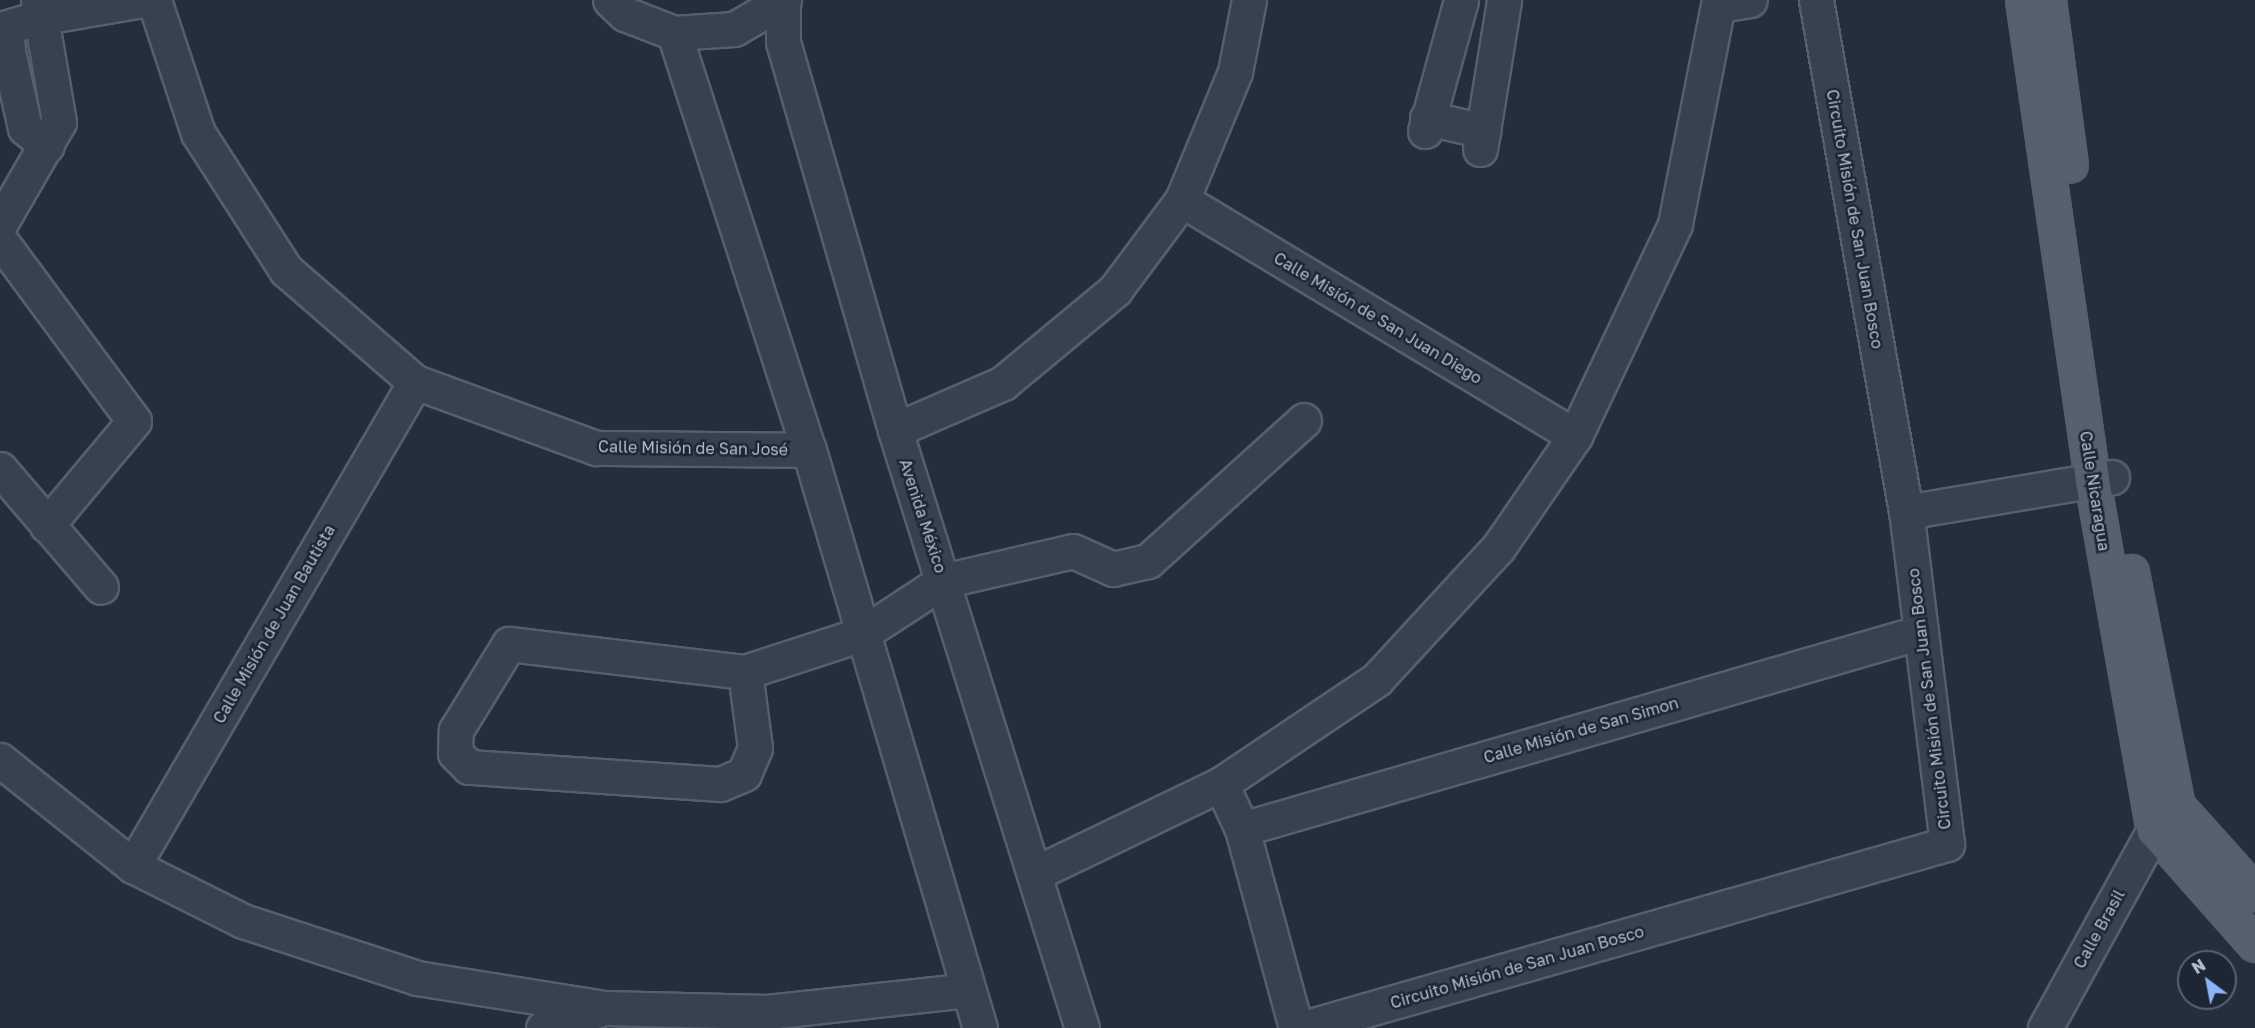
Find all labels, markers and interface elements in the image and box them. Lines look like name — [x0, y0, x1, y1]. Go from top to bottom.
street label: Circuito Misión de San Juan Bosco — [1823, 88, 1887, 350]
street label: Calle Misión de San Juan Diego — [1270, 248, 1486, 388]
street label: Calle Nicaragua — [2076, 430, 2114, 552]
street label: Calle Misión de San José — [598, 437, 788, 459]
street label: Avenida México — [896, 457, 950, 575]
street label: Calle Misión de Juan Bautista — [209, 521, 339, 727]
street label: Circuito Misión de San Juan Bosco — [1903, 567, 1955, 831]
street label: Calle Misión de San Simon — [1481, 693, 1681, 767]
street label: Calle Brasil — [2070, 886, 2128, 972]
street label: Circuito Misión de San Juan Bosco — [1388, 922, 1646, 1012]
north arrow — [2177, 950, 2237, 1010]
text: N — [2188, 955, 2209, 978]

